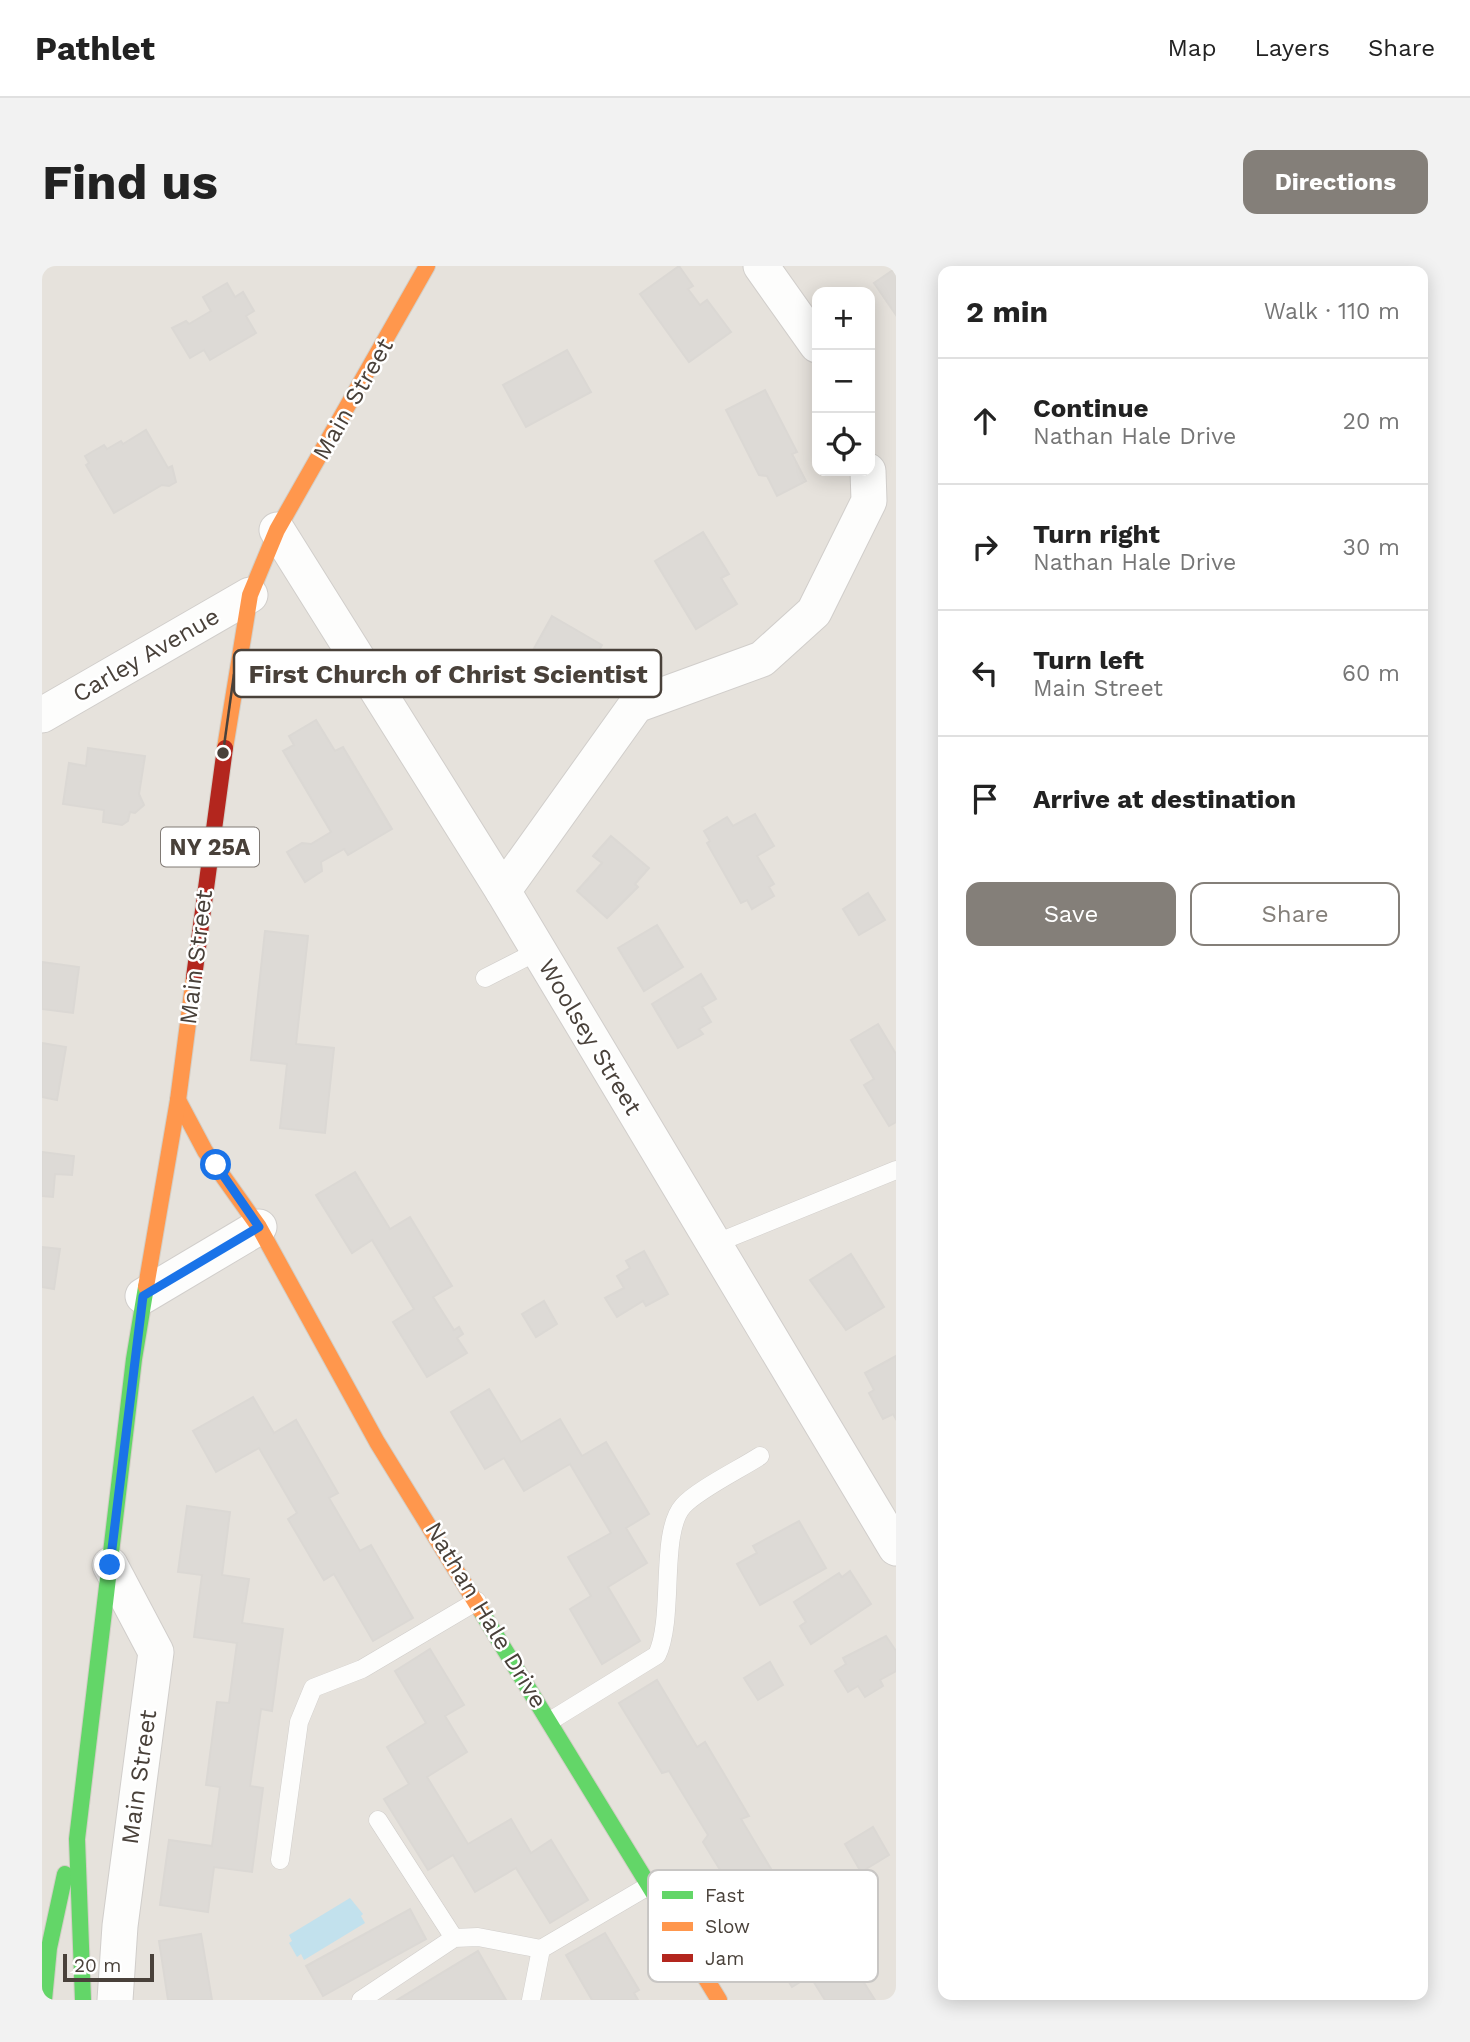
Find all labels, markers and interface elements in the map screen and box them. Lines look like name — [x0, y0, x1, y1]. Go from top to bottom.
text: Pathlet — [35, 29, 155, 68]
text: Map — [1168, 34, 1216, 62]
text: Layers — [1254, 34, 1330, 62]
text: Share — [1368, 34, 1435, 62]
button: Directions — [1243, 150, 1428, 214]
text: Find us — [42, 153, 218, 211]
map controls — [812, 287, 875, 476]
button: + — [812, 287, 875, 350]
text: 2 min — [966, 294, 1048, 329]
text: Walk · 110 m — [1264, 298, 1400, 325]
street label: Main Street — [307, 333, 399, 465]
button: − — [812, 350, 875, 413]
text: Continue — [1033, 393, 1149, 423]
icon: ahead — [966, 402, 1004, 440]
text: 20 m — [1343, 408, 1400, 435]
button: locate — [812, 413, 875, 476]
text: Nathan Hale Drive — [1033, 423, 1236, 450]
text: Turn right — [1033, 519, 1160, 549]
icon: right — [966, 528, 1004, 566]
text: 30 m — [1343, 534, 1400, 561]
text: Nathan Hale Drive — [1033, 549, 1236, 576]
street label: Carley Avenue — [68, 602, 224, 708]
text: Turn left — [1033, 645, 1144, 675]
callout: First Church of Christ Scientist — [234, 650, 661, 697]
icon: left — [966, 654, 1004, 692]
text: First Church of Christ Scientist — [248, 659, 648, 689]
text: 60 m — [1342, 660, 1400, 687]
text: Main Street — [1033, 675, 1163, 702]
icon: arrive — [966, 780, 1004, 818]
text: Arrive at destination — [1033, 784, 1296, 814]
road number: NY 25A — [161, 828, 259, 866]
button: Save — [966, 882, 1176, 946]
button: Share — [1190, 882, 1400, 946]
street label: Main Street — [174, 888, 218, 1026]
street label: Woolsey Street — [533, 954, 647, 1120]
route start — [200, 1149, 231, 1180]
street label: Nathan Hale Drive — [419, 1517, 553, 1713]
route end — [94, 1549, 125, 1580]
street label: Main Street — [116, 1708, 162, 1846]
legend — [648, 1870, 878, 1982]
text: Fast — [705, 1884, 744, 1907]
text: Slow — [705, 1915, 750, 1938]
text: Jam — [705, 1947, 744, 1970]
scale bar — [63, 1951, 154, 1983]
text: 20 m — [74, 1954, 121, 1977]

